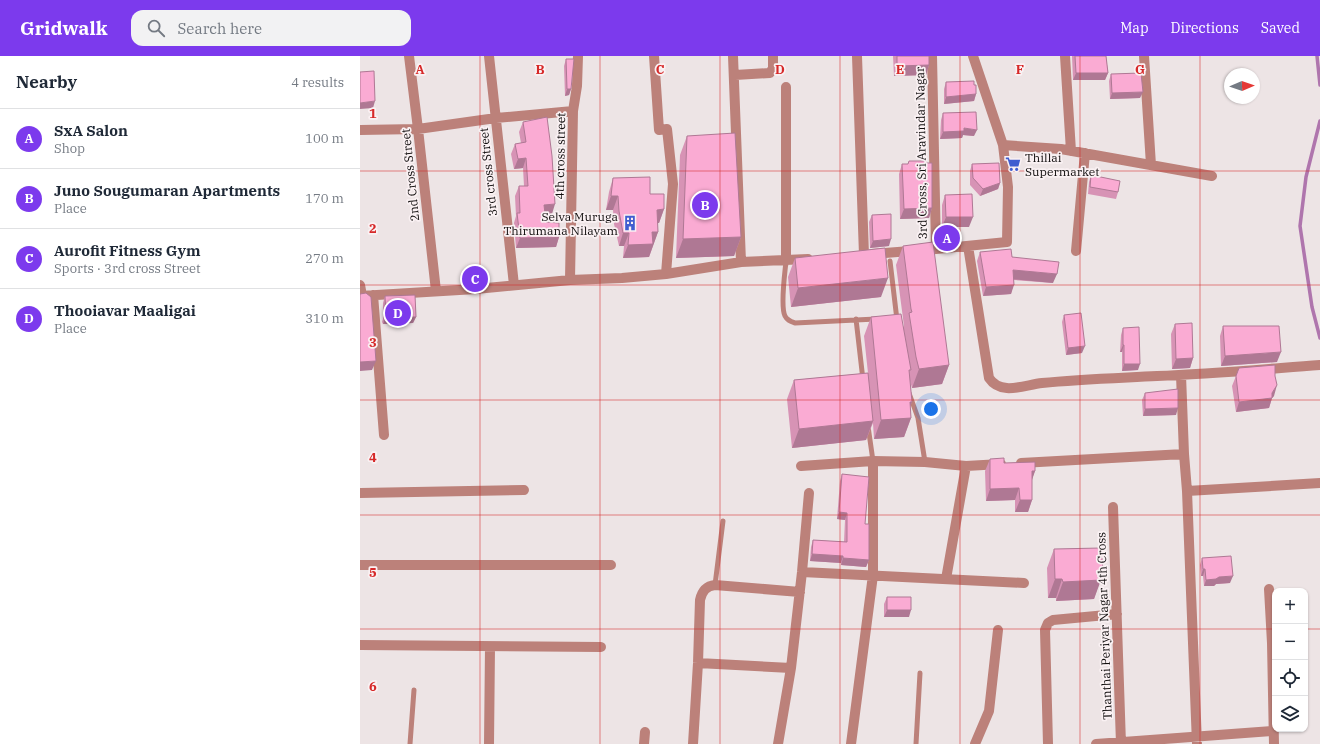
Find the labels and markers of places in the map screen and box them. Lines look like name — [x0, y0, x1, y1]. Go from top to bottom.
place label: Thillai Supermarket — [1025, 150, 1100, 179]
supermarket icon: Thillai Supermarket — [1004, 155, 1022, 173]
pin: B — [692, 190, 718, 220]
place label: Selva Muruga Thirumana Nilayam — [504, 209, 619, 238]
building icon: Selva Muruga Thirumana Nilayam — [621, 214, 639, 232]
pin: A — [934, 223, 960, 253]
pin: C — [462, 264, 488, 294]
pin: D — [385, 298, 411, 328]

